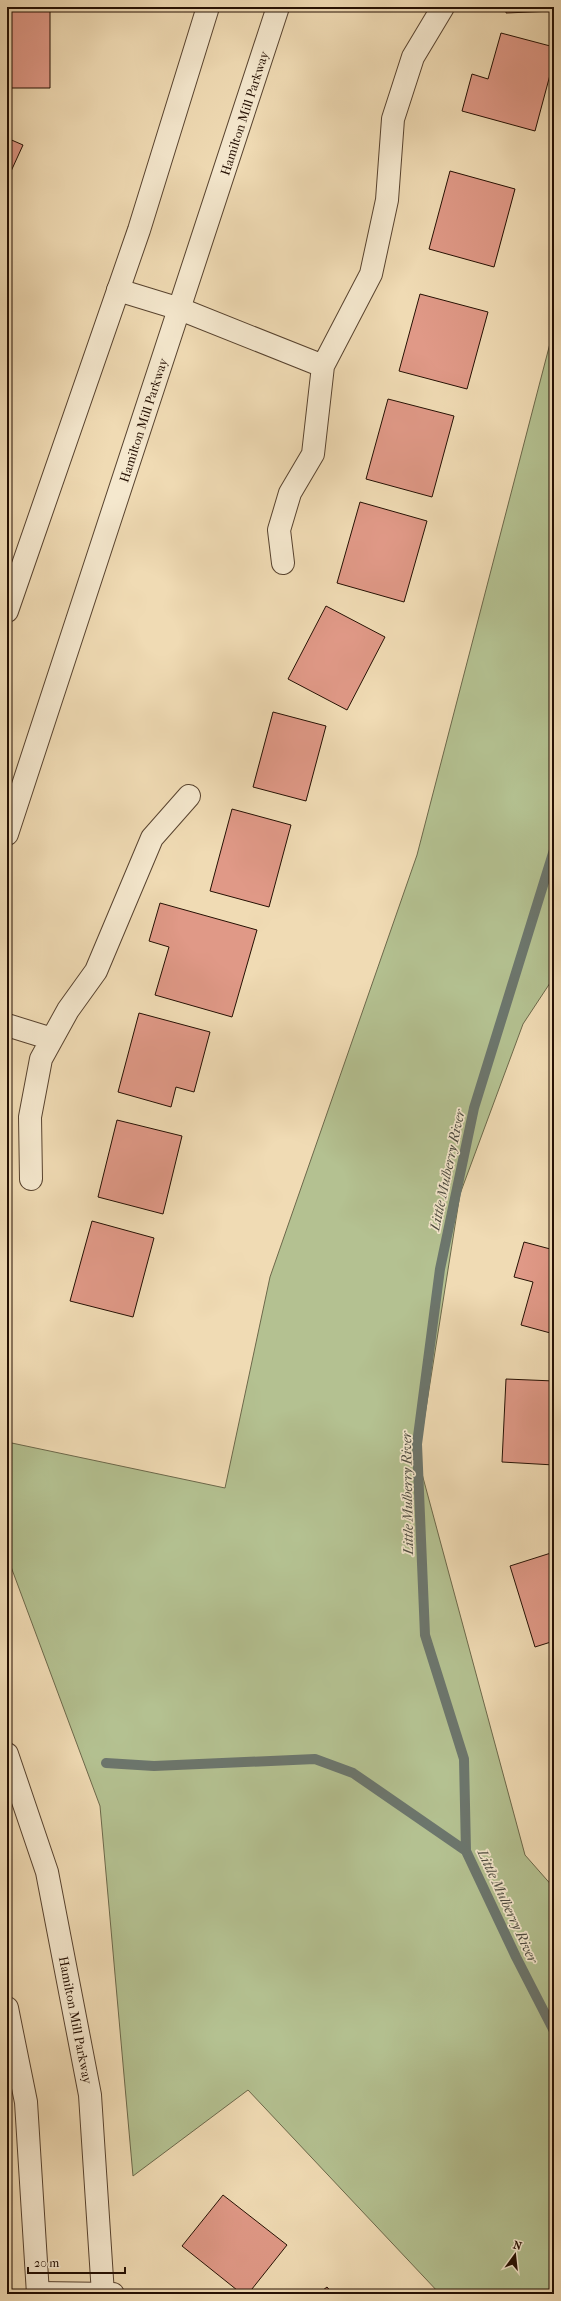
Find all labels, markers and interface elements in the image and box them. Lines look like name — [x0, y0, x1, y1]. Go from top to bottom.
street label: Hamilton Mill Parkway — [217, 48, 272, 177]
street label: Hamilton Mill Parkway — [116, 355, 171, 484]
water label: Little Mulberry River — [426, 1106, 469, 1233]
water label: Little Mulberry River — [398, 1429, 417, 1556]
water label: Little Mulberry River — [473, 1846, 542, 1967]
street label: Hamilton Mill Parkway — [56, 1955, 95, 2086]
north arrow — [495, 2235, 535, 2275]
text: N — [512, 2238, 524, 2253]
scale bar — [28, 2249, 125, 2275]
text: 20 m — [34, 2256, 59, 2270]

